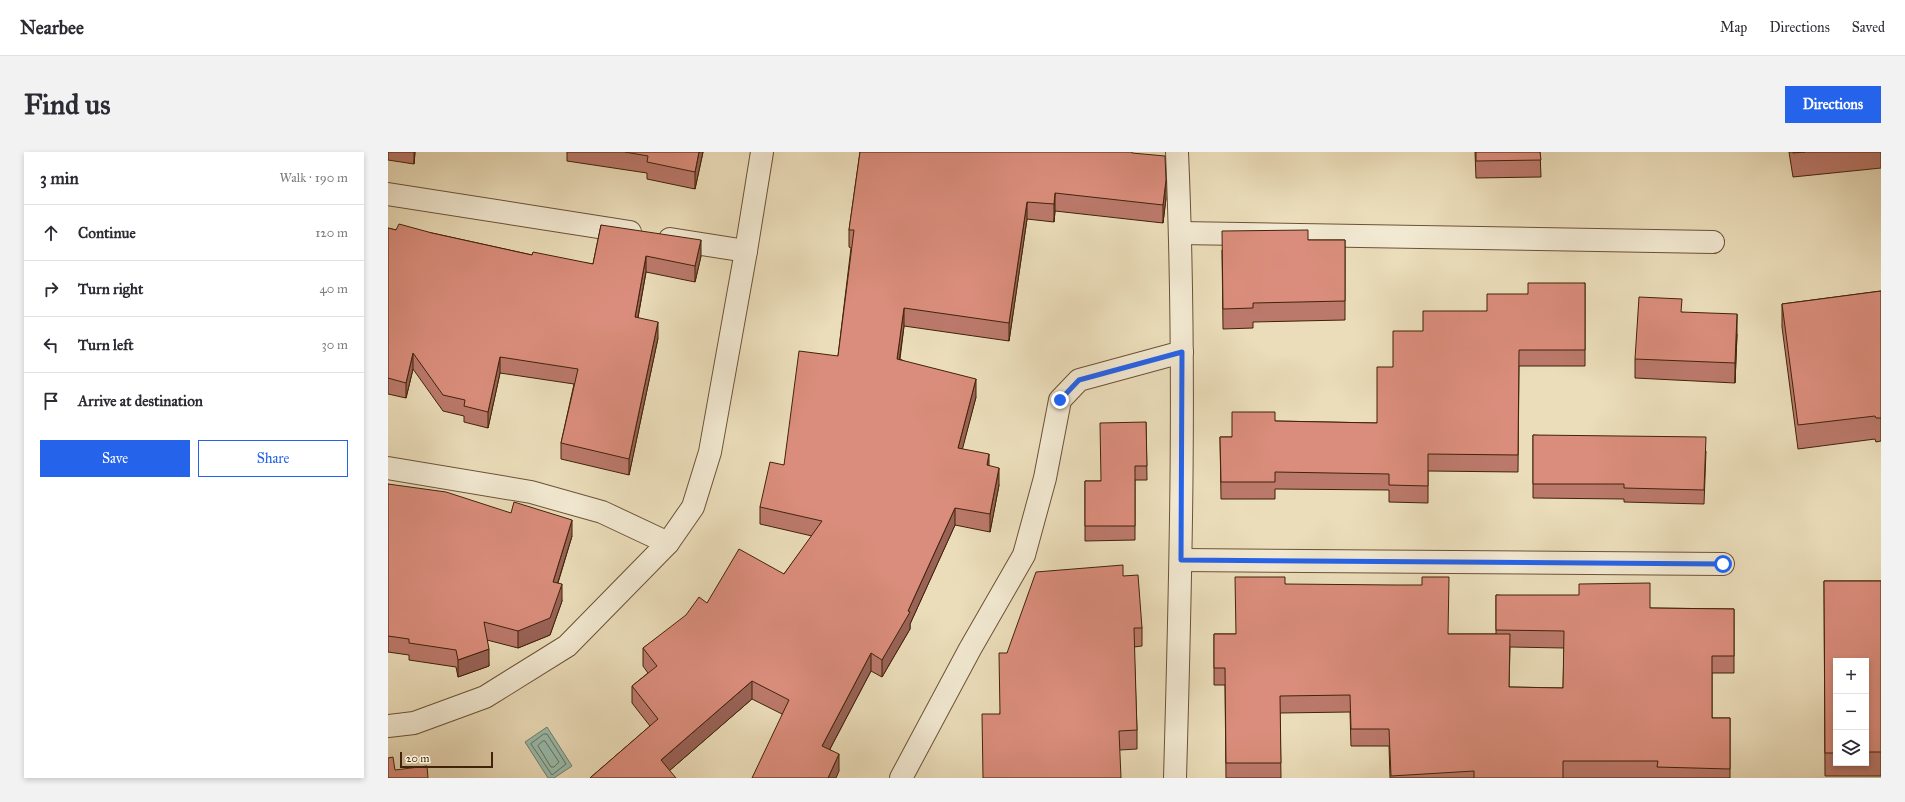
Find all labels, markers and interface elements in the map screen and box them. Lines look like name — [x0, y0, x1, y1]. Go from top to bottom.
text: Nearbee — [20, 16, 84, 39]
text: Map — [1720, 19, 1747, 36]
text: Directions — [1769, 19, 1830, 36]
text: Saved — [1852, 19, 1885, 36]
button: Directions — [1785, 86, 1881, 123]
text: Find us — [24, 87, 110, 122]
text: 3 min — [40, 168, 79, 189]
text: Walk · 190 m — [279, 170, 348, 186]
icon: ahead — [40, 222, 62, 244]
text: Continue — [78, 224, 136, 242]
text: 120 m — [315, 225, 348, 241]
icon: right — [40, 278, 62, 300]
text: Turn right — [78, 280, 143, 298]
text: 40 m — [319, 281, 348, 297]
icon: left — [40, 334, 62, 356]
text: Turn left — [78, 336, 134, 354]
text: 30 m — [322, 337, 348, 353]
icon: arrive — [40, 390, 62, 412]
route end — [1051, 391, 1069, 409]
text: Arrive at destination — [78, 392, 203, 410]
button: Save — [40, 440, 190, 477]
button: Share — [198, 440, 348, 477]
route start — [1714, 555, 1732, 573]
map controls — [1833, 658, 1869, 766]
button: + — [1833, 658, 1869, 694]
button: − — [1833, 694, 1869, 730]
button: layers — [1833, 730, 1869, 766]
scale bar — [400, 750, 493, 769]
text: 20 m — [406, 752, 429, 765]

